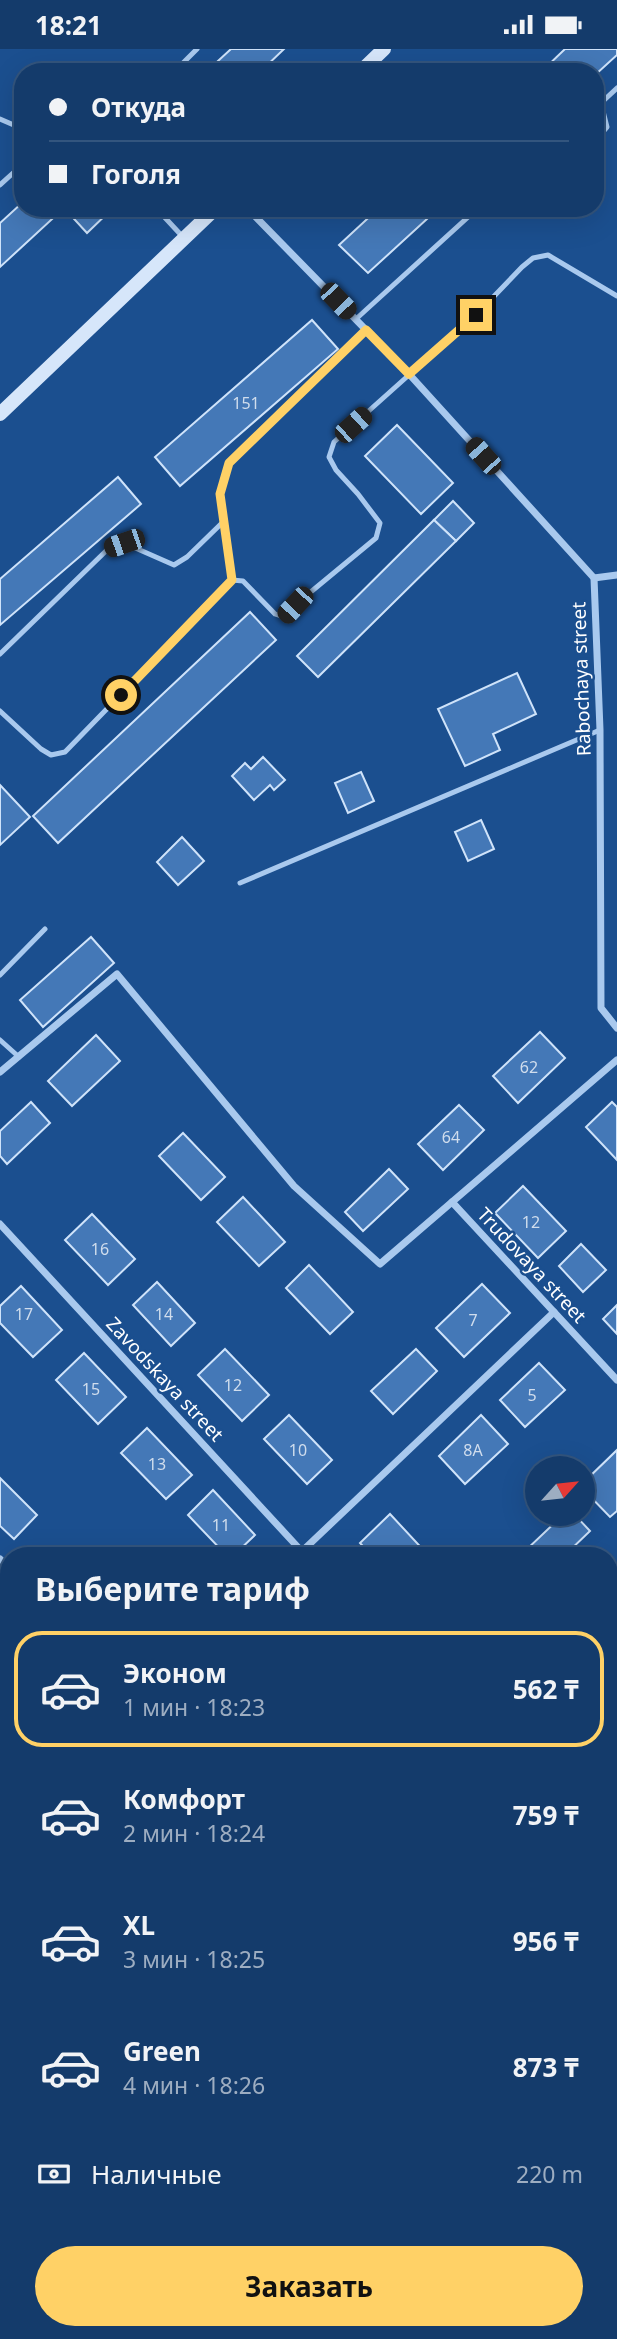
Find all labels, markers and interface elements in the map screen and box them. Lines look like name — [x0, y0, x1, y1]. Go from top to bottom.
text: 18:21 — [35, 7, 102, 43]
text: Откуда — [91, 89, 186, 125]
text: Гоголя — [91, 156, 181, 192]
car — [316, 279, 361, 323]
route end — [460, 299, 492, 331]
house number: 151 — [232, 392, 260, 414]
car — [331, 403, 376, 447]
car — [462, 433, 505, 479]
car — [101, 526, 148, 560]
car — [273, 582, 318, 628]
street label: Rabochaya street — [565, 601, 597, 757]
route start — [105, 679, 137, 711]
house number: 62 — [520, 1056, 538, 1078]
house number: 64 — [442, 1126, 460, 1148]
street label: Trudovaya street — [472, 1202, 593, 1329]
house number: 12 — [522, 1211, 540, 1233]
house number: 16 — [91, 1238, 109, 1260]
house number: 17 — [15, 1303, 33, 1325]
house number: 14 — [155, 1303, 173, 1325]
house number: 7 — [468, 1309, 478, 1331]
street label: Zavodskaya street — [100, 1311, 230, 1447]
house number: 12 — [224, 1374, 242, 1396]
house number: 15 — [82, 1378, 100, 1400]
house number: 5 — [527, 1384, 537, 1406]
house number: 10 — [289, 1439, 307, 1461]
house number: 8А — [463, 1439, 483, 1461]
house number: 13 — [148, 1453, 166, 1475]
north arrow — [525, 1456, 595, 1526]
map controls — [525, 1456, 595, 1526]
house number: 11 — [212, 1514, 230, 1536]
text: Выберите тариф — [35, 1567, 310, 1610]
text: Эконом — [123, 1655, 227, 1691]
icon: car — [39, 1658, 102, 1721]
text: 562 ₸ — [513, 1671, 579, 1707]
text: 1 мин · 18:23 — [123, 1691, 265, 1723]
text: Комфорт — [123, 1781, 245, 1817]
icon: car — [39, 1784, 102, 1847]
text: 759 ₸ — [513, 1797, 579, 1833]
text: 2 мин · 18:24 — [123, 1817, 265, 1849]
text: XL — [123, 1907, 155, 1943]
icon: car — [39, 1910, 102, 1973]
text: 956 ₸ — [513, 1923, 579, 1959]
text: 3 мин · 18:25 — [123, 1943, 265, 1975]
text: Green — [123, 2033, 201, 2069]
icon: car — [39, 2036, 102, 2099]
text: 873 ₸ — [513, 2049, 579, 2085]
text: 4 мин · 18:26 — [123, 2069, 265, 2101]
icon: cash — [35, 2155, 73, 2193]
text: Наличные — [91, 2156, 222, 2192]
text: 220 m — [516, 2158, 583, 2190]
button: Заказать — [35, 2246, 583, 2326]

